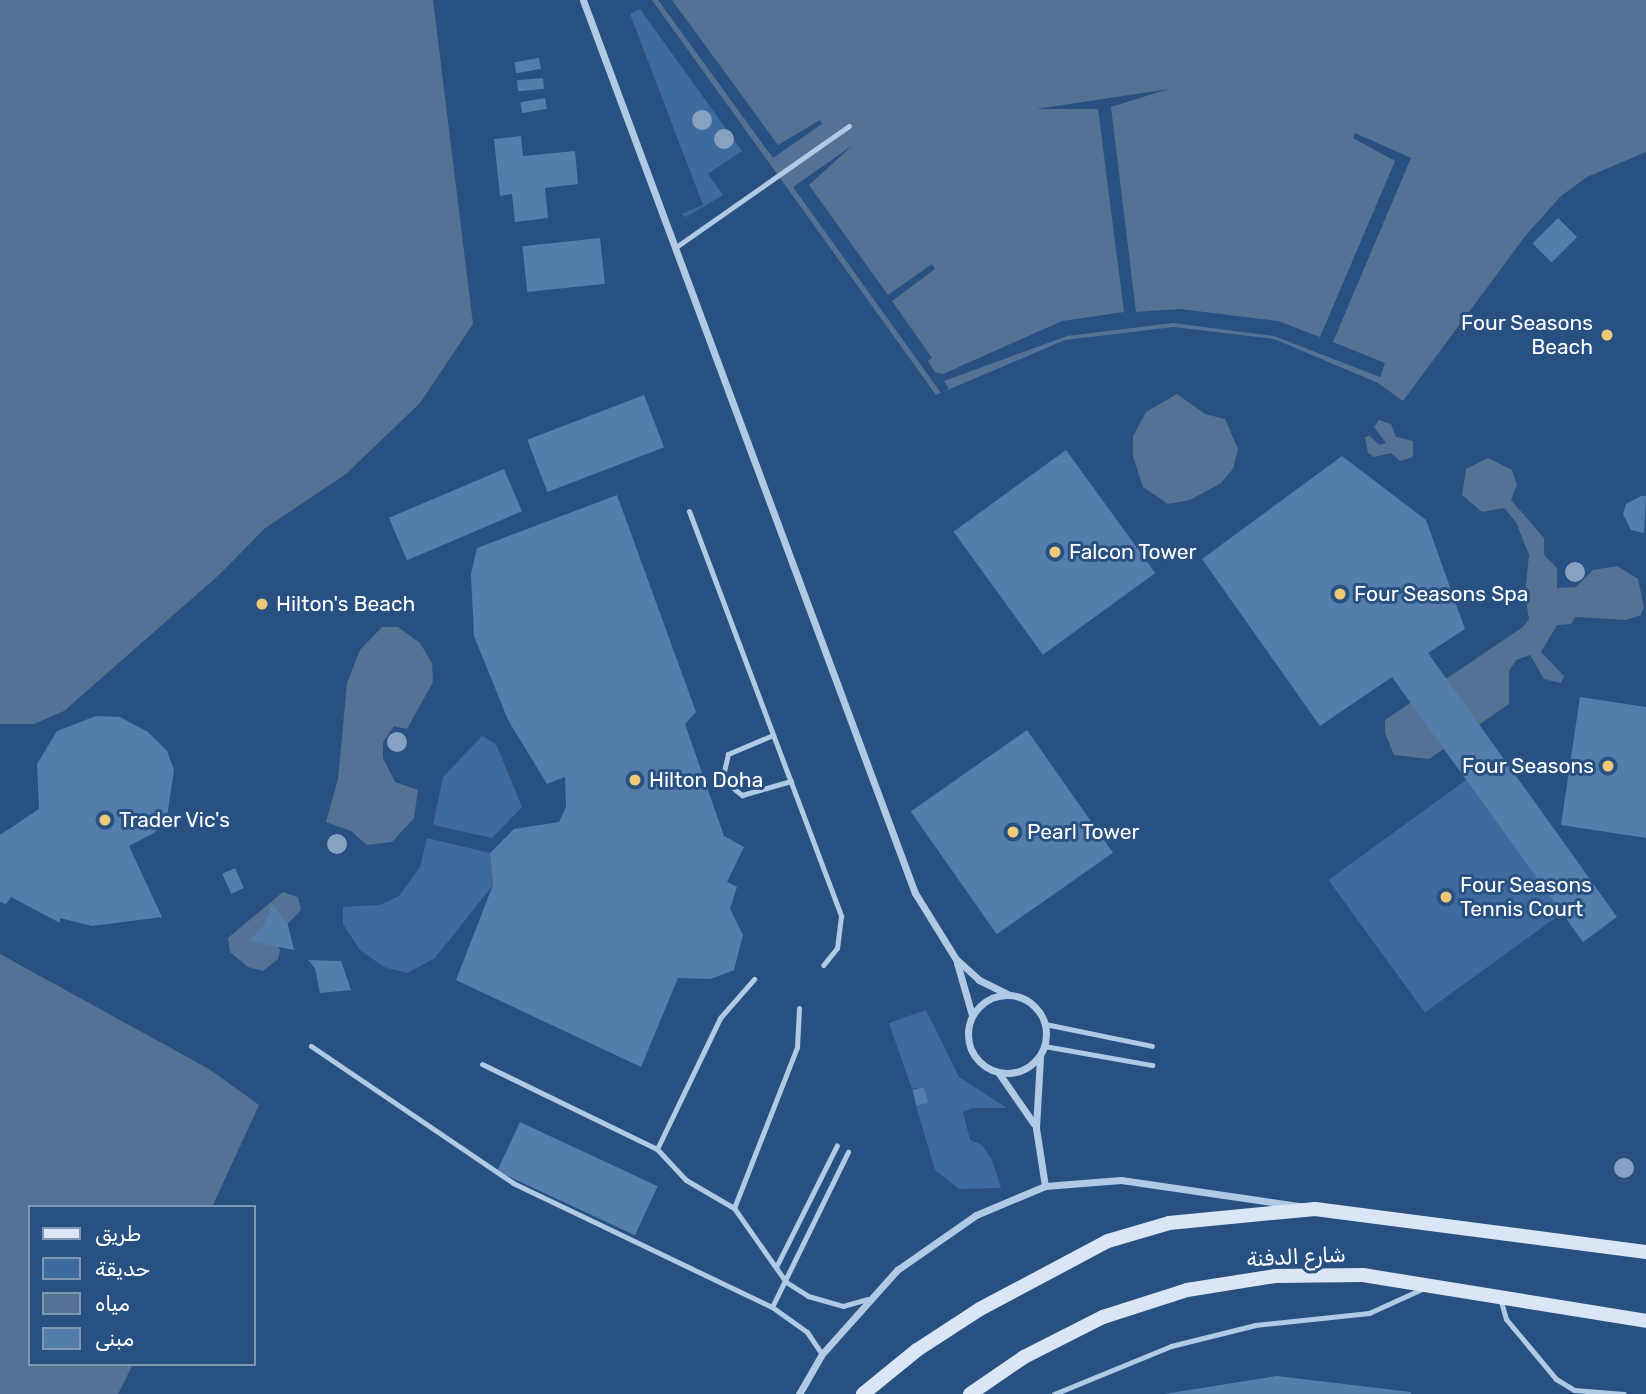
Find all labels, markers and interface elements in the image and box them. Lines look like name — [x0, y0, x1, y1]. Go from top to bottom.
place label: Four Seasons Beach — [1461, 310, 1593, 360]
marker: Four Seasons Beach — [1599, 327, 1615, 343]
place label: Falcon Tower — [1069, 539, 1197, 565]
marker: Falcon Tower — [1047, 544, 1063, 560]
place label: Four Seasons Spa — [1354, 581, 1529, 607]
marker: Four Seasons Spa — [1332, 586, 1348, 602]
place label: Hilton's Beach — [276, 591, 415, 617]
marker: Hilton's Beach — [254, 596, 270, 612]
place label: Four Seasons — [1462, 753, 1594, 779]
marker: Four Seasons — [1600, 758, 1616, 774]
place label: Hilton Doha — [649, 767, 763, 793]
marker: Hilton Doha — [627, 772, 643, 788]
place label: Trader Vic's — [119, 807, 231, 833]
marker: Trader Vic's — [97, 812, 113, 828]
place label: Pearl Tower — [1027, 819, 1140, 845]
marker: Pearl Tower — [1005, 824, 1021, 840]
place label: Four Seasons Tennis Court — [1460, 872, 1592, 922]
marker: Four Seasons Tennis Court — [1438, 889, 1454, 905]
legend — [28, 1205, 256, 1366]
text: طريق — [95, 1221, 141, 1246]
street label: شارع الدفنة — [1246, 1242, 1346, 1272]
text: حديقة — [95, 1256, 150, 1281]
text: مياه — [95, 1291, 130, 1316]
text: مبنى — [95, 1326, 134, 1351]

